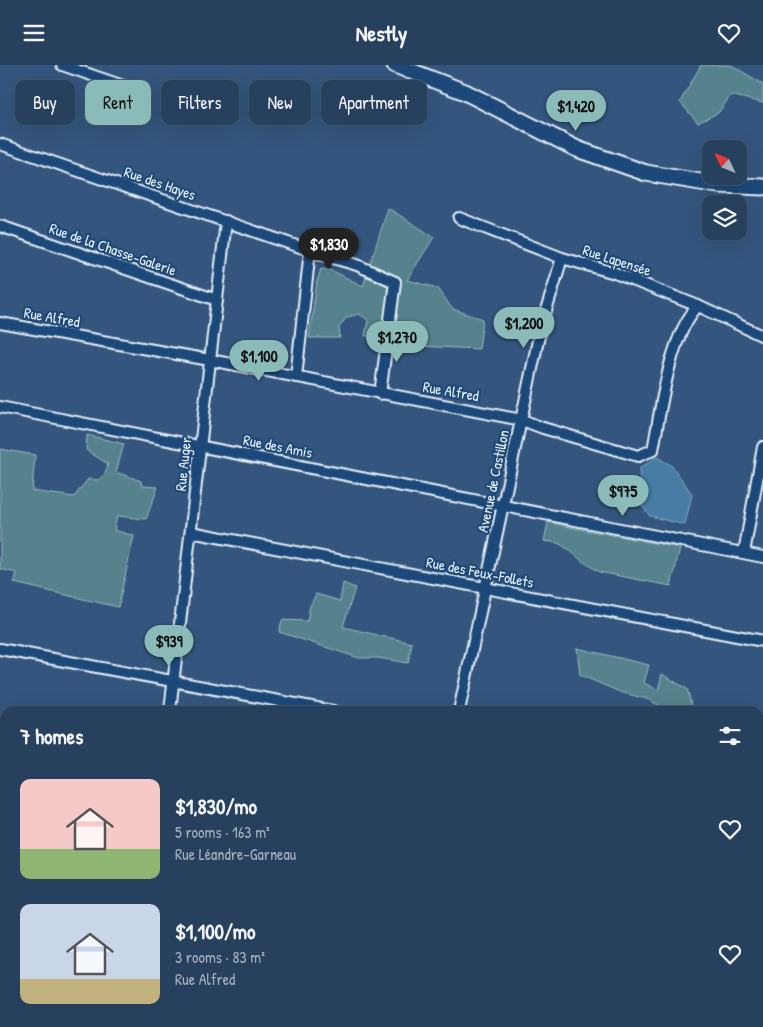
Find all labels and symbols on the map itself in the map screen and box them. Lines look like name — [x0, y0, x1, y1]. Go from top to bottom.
pin: $1,420 — [535, 89, 617, 132]
north arrow — [702, 140, 748, 185]
street label: Rue des Hayes — [121, 161, 199, 205]
street label: Rue de la Chasse-Galerie — [47, 217, 179, 281]
pin: $1,830 — [288, 227, 370, 270]
street label: Rue Lapensée — [580, 239, 654, 281]
street label: Rue Alfred — [22, 302, 82, 332]
pin: $1,200 — [483, 307, 565, 349]
pin: $1,270 — [356, 321, 438, 363]
pin: $1,100 — [218, 339, 300, 382]
street label: Rue Alfred — [421, 376, 481, 406]
street label: Avenue de Castillon — [472, 428, 514, 534]
street label: Rue des Amis — [242, 429, 315, 463]
street label: Rue Auger — [170, 436, 196, 492]
pin: $975 — [593, 475, 653, 517]
street label: Rue des Feux-Follets — [425, 551, 536, 593]
pin: $939 — [139, 625, 199, 667]

